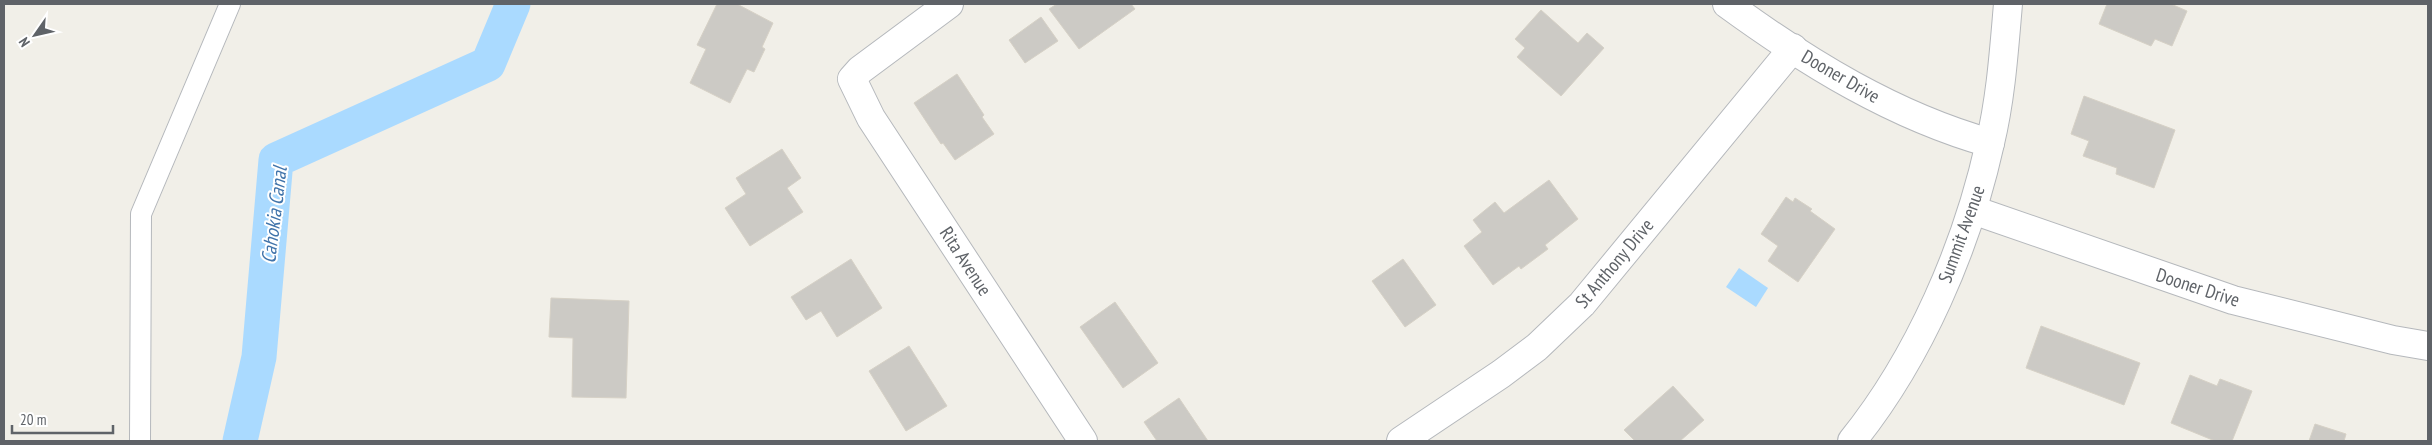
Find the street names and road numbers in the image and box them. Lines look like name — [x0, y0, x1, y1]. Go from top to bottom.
street label: Dooner Drive — [1798, 44, 1885, 108]
street label: Summit Avenue — [1932, 182, 1990, 286]
street label: St Anthony Drive — [1570, 213, 1658, 313]
street label: Rita Avenue — [935, 222, 997, 300]
street label: Dooner Drive — [2153, 262, 2243, 312]

